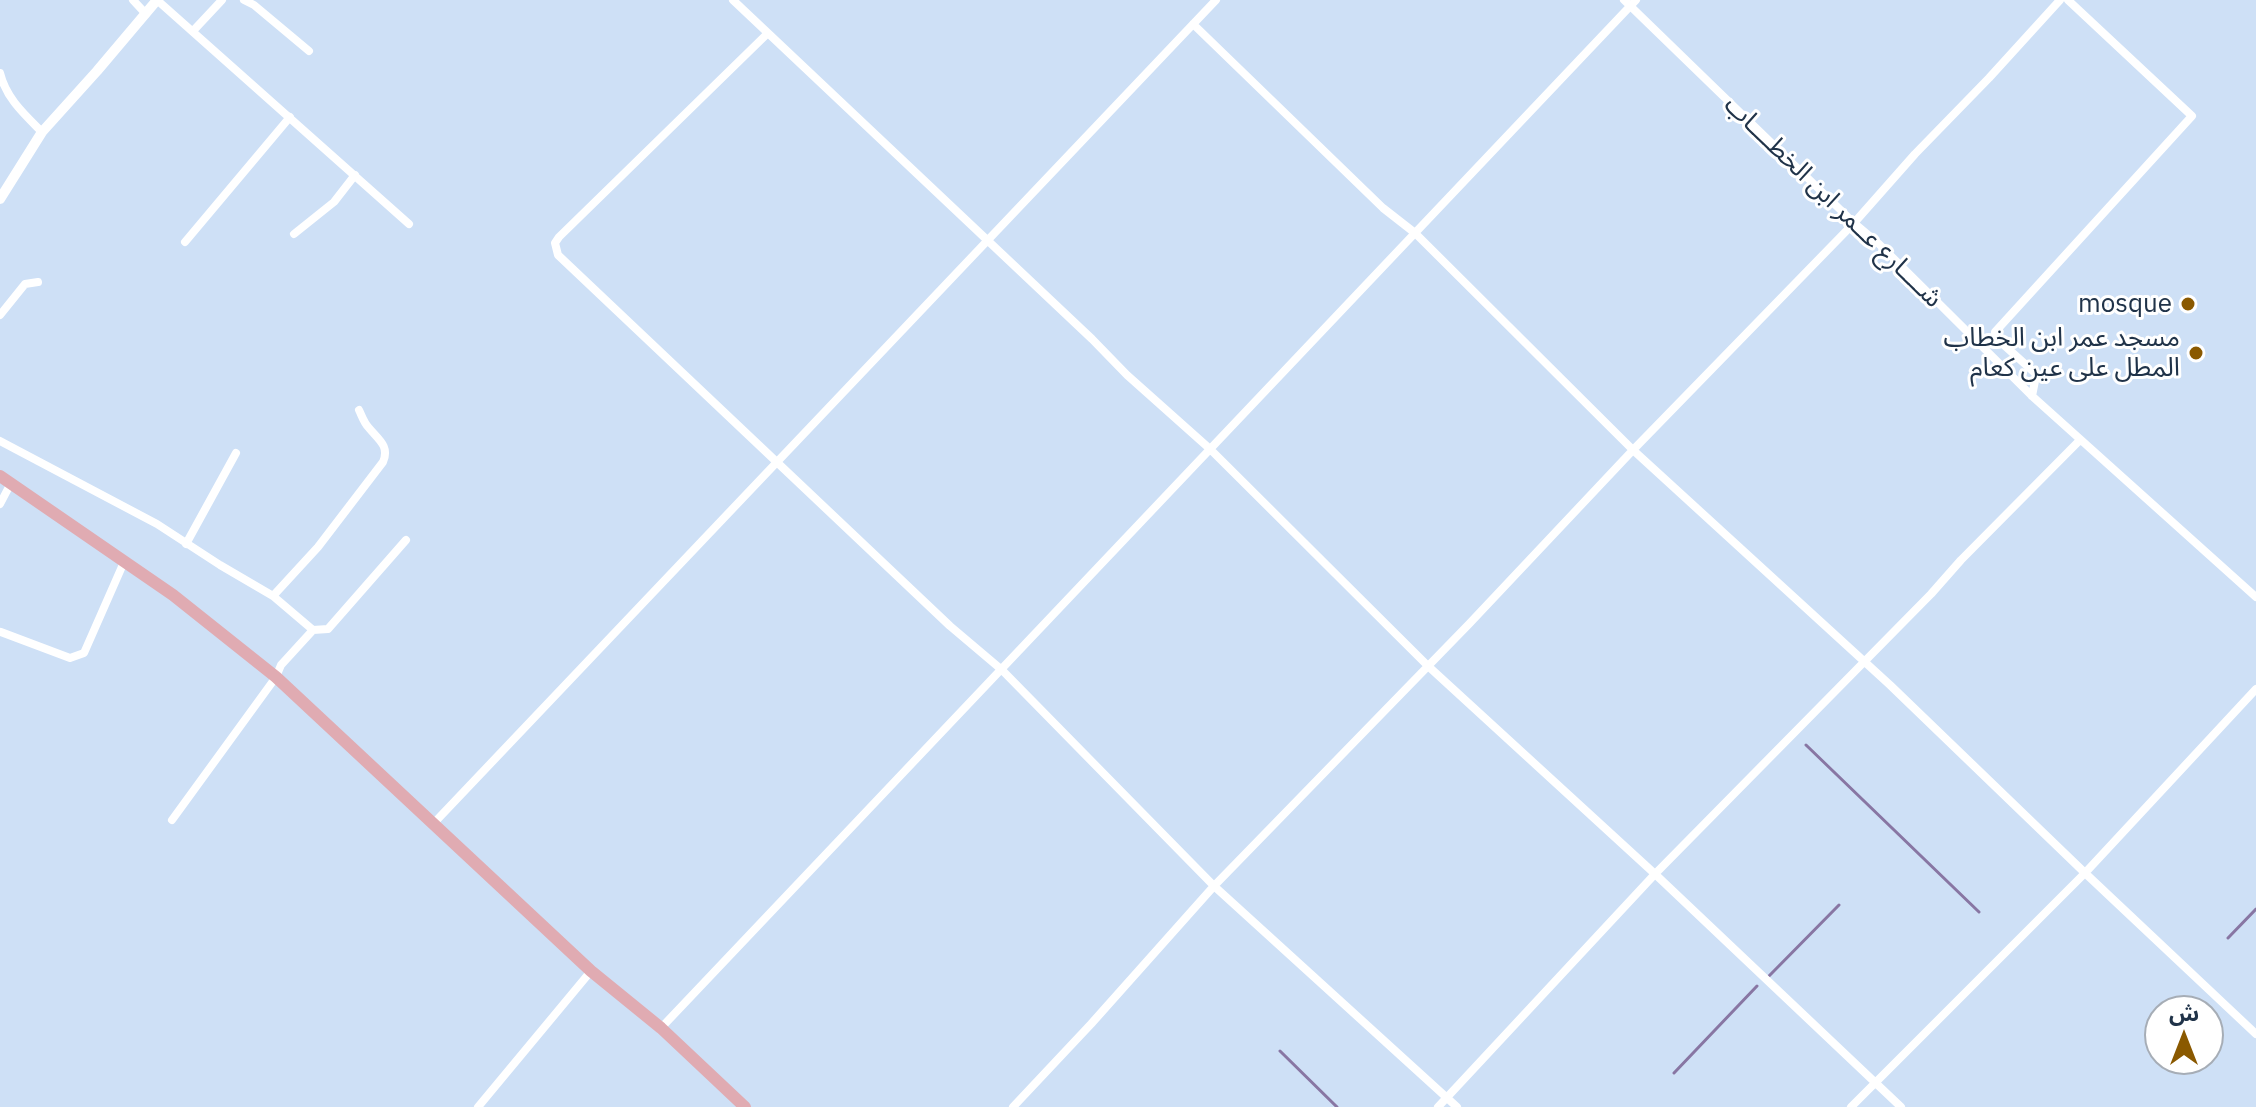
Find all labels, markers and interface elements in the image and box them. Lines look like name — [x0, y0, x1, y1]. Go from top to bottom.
street label: شــــارع عــمر ابن الخطــــاب — [1717, 90, 1949, 314]
place label: mosque — [2078, 288, 2172, 320]
marker: mosque — [2179, 295, 2197, 313]
place label: مسجد عمر ابن الخطاب المطل على عين كعام — [1944, 322, 2180, 384]
marker: مسجد عمر ابن الخطاب المطل على عين كعام — [2187, 344, 2205, 362]
north arrow — [2144, 995, 2224, 1075]
text: ش — [2169, 998, 2199, 1027]

